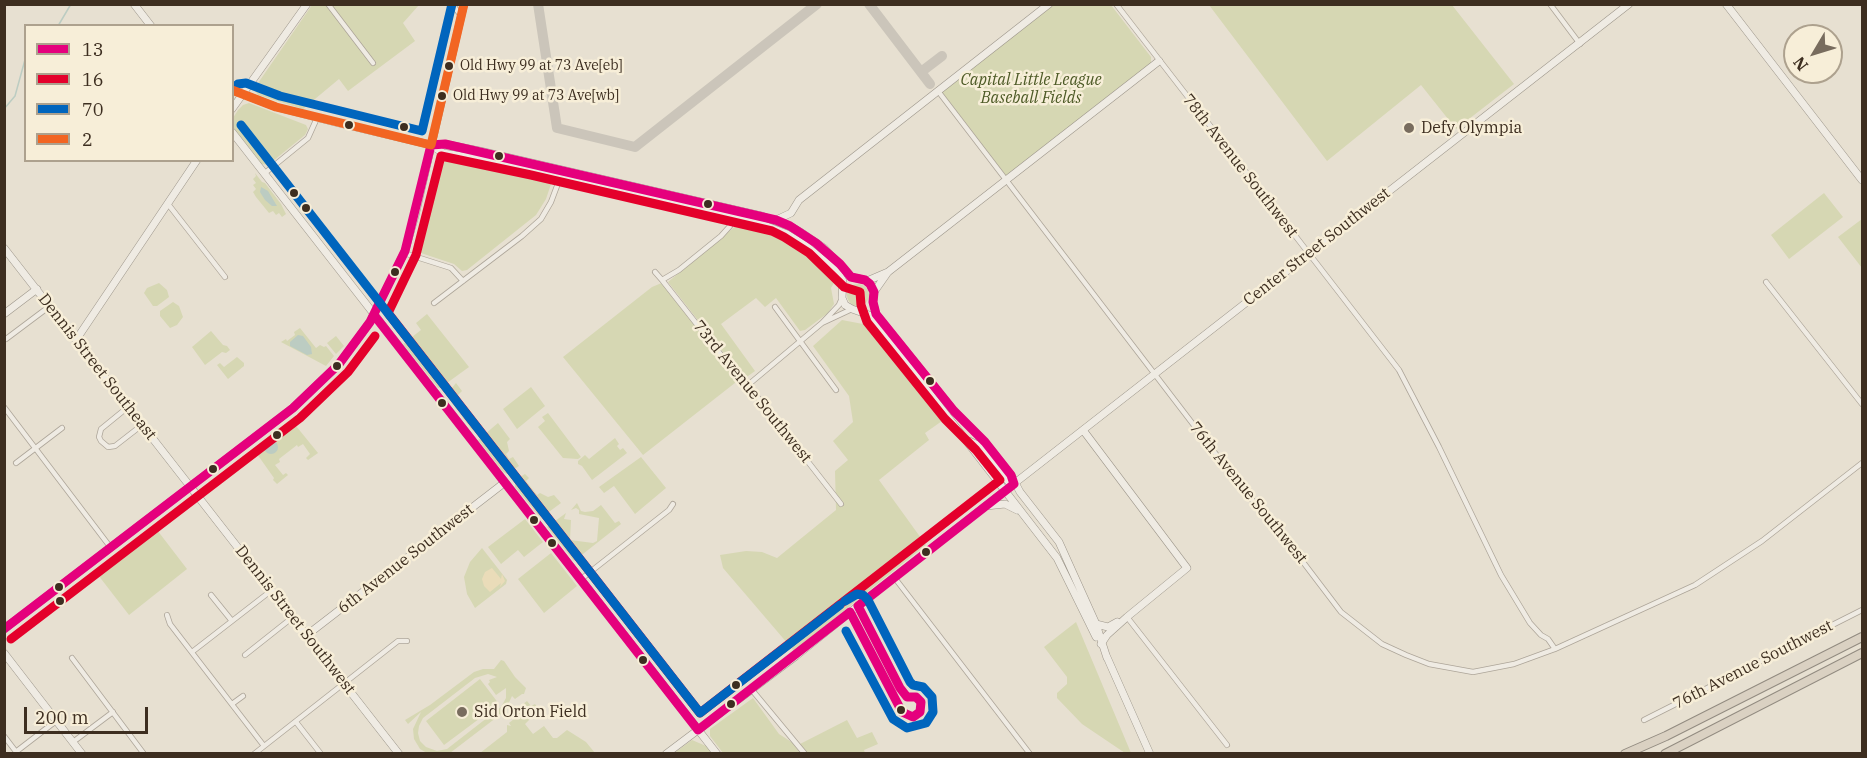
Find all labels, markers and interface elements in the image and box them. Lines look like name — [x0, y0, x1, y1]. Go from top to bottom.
legend — [24, 24, 234, 162]
north arrow — [1783, 24, 1843, 84]
text: 13 — [82, 38, 104, 61]
text: N — [1789, 53, 1812, 75]
place label: Old Hwy 99 at 73 Ave[eb] — [460, 58, 623, 74]
marker: Old Hwy 99 at 73 Ave[eb] — [443, 60, 455, 72]
text: 16 — [82, 68, 104, 91]
park label: Capital Little League Baseball Fields — [960, 70, 1102, 108]
place label: Old Hwy 99 at 73 Ave[wb] — [453, 88, 619, 104]
marker: Old Hwy 99 at 73 Ave[wb] — [436, 90, 448, 102]
street label: 78th Avenue Southwest — [1178, 91, 1302, 241]
text: 70 — [82, 98, 104, 121]
place label: Defy Olympia — [1421, 118, 1522, 138]
unlabelled marker — [343, 119, 355, 131]
unlabelled marker — [398, 121, 410, 133]
marker: Defy Olympia — [1402, 121, 1416, 135]
text: 2 — [82, 128, 93, 151]
unlabelled marker — [493, 150, 505, 162]
street label: Center Street Southwest — [1240, 184, 1394, 310]
unlabelled marker — [288, 187, 300, 199]
unlabelled marker — [702, 198, 714, 210]
unlabelled marker — [300, 202, 312, 214]
unlabelled marker — [389, 266, 401, 278]
street label: Dennis Street Southeast — [34, 290, 160, 444]
street label: 73rd Avenue Southwest — [689, 317, 815, 467]
unlabelled marker — [331, 360, 343, 372]
unlabelled marker — [924, 375, 936, 387]
unlabelled marker — [436, 397, 448, 409]
street label: 76th Avenue Southwest — [1185, 418, 1311, 568]
unlabelled marker — [271, 429, 283, 441]
unlabelled marker — [207, 463, 219, 475]
street label: 6th Avenue Southwest — [334, 500, 478, 618]
unlabelled marker — [528, 514, 540, 526]
unlabelled marker — [546, 537, 558, 549]
street label: Dennis Street Southwest — [231, 542, 359, 698]
unlabelled marker — [920, 546, 932, 558]
unlabelled marker — [53, 581, 65, 593]
unlabelled marker — [54, 595, 66, 607]
street label: 76th Avenue Southwest — [1670, 616, 1836, 714]
unlabelled marker — [637, 654, 649, 666]
unlabelled marker — [730, 679, 742, 691]
scale bar — [27, 695, 152, 733]
unlabelled marker — [725, 698, 737, 710]
place label: Sid Orton Field — [474, 702, 587, 722]
unlabelled marker — [895, 704, 907, 716]
marker: Sid Orton Field — [455, 705, 469, 719]
text: 200 m — [35, 706, 89, 729]

